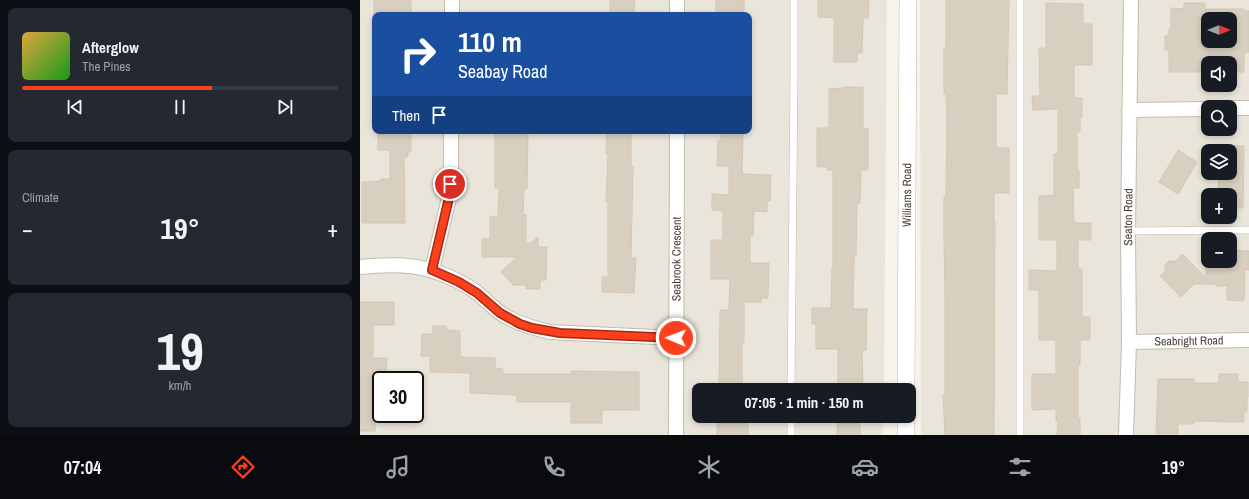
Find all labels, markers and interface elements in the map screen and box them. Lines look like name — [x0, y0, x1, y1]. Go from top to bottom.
north arrow — [1201, 12, 1237, 48]
map controls — [1201, 12, 1237, 268]
text: 110 m — [458, 23, 522, 61]
icon: right — [392, 28, 444, 80]
text: Afterglow — [82, 37, 139, 58]
button: sound — [1201, 56, 1237, 92]
text: The Pines — [82, 58, 131, 75]
text: Seabay Road — [458, 59, 547, 84]
icon: previous — [64, 96, 86, 118]
icon: pause — [169, 96, 191, 118]
icon: next — [274, 96, 296, 118]
button: search — [1201, 100, 1237, 136]
icon: arrive — [428, 104, 450, 126]
text: Then — [392, 105, 420, 126]
button: layers — [1201, 144, 1237, 180]
street label: Williams Road — [899, 163, 915, 227]
pin — [433, 167, 467, 201]
icon: arrive — [439, 173, 461, 195]
street label: Seaton Road — [1120, 188, 1137, 246]
button: + — [1201, 188, 1237, 224]
text: Climate — [22, 189, 59, 206]
text: 19° — [160, 208, 200, 248]
text: − — [22, 214, 33, 244]
text: + — [327, 214, 338, 244]
street label: Seabrook Crescent — [668, 217, 685, 301]
button: − — [1201, 232, 1237, 268]
text: 19 — [156, 316, 204, 386]
position arrow — [655, 317, 697, 359]
street label: Seabright Road — [1154, 332, 1224, 350]
speed limit sign: 30 — [372, 371, 424, 423]
text: km/h — [168, 377, 192, 394]
text: 07:05 · 1 min · 150 m — [745, 392, 863, 413]
icon: directions — [229, 453, 257, 481]
icon: music — [384, 453, 412, 481]
icon: phone — [540, 453, 568, 481]
icon: climate — [695, 453, 723, 481]
icon: car — [851, 453, 879, 481]
icon: filters — [1006, 453, 1034, 481]
text: 07:04 — [64, 455, 101, 480]
text: 19° — [1162, 455, 1185, 480]

